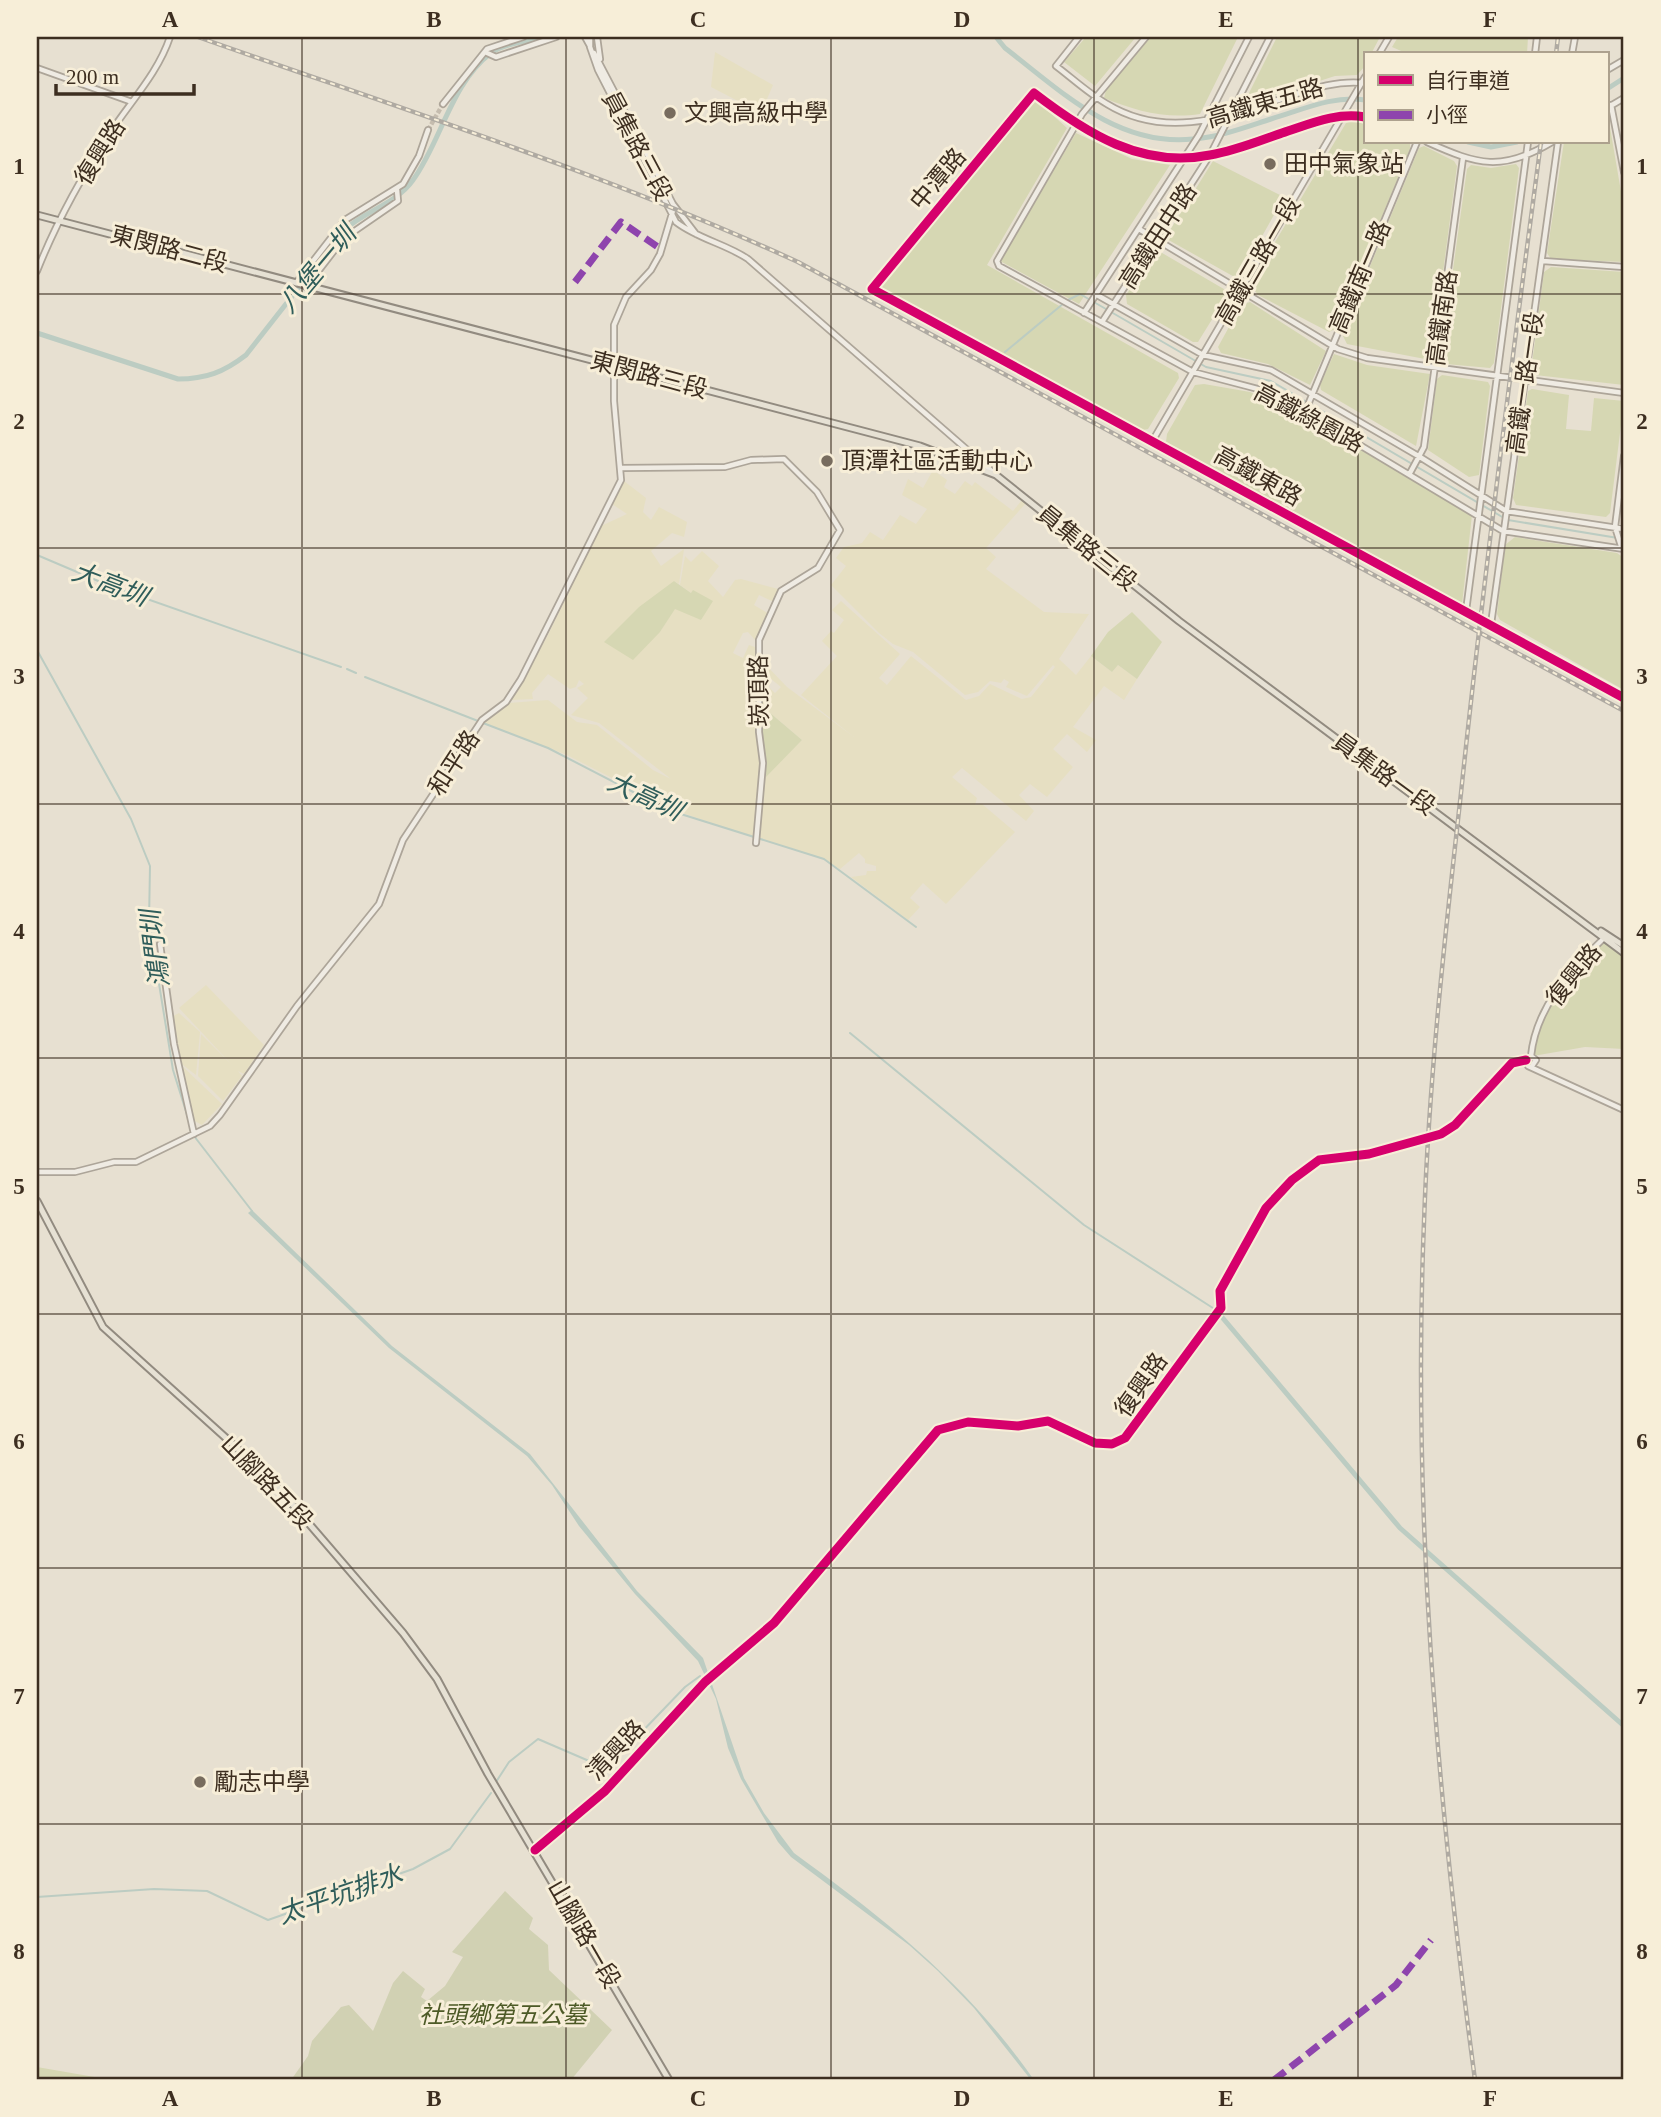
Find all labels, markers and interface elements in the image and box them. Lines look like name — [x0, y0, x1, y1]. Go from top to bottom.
text: A — [162, 7, 179, 32]
text: B — [426, 7, 442, 32]
text: C — [690, 7, 706, 32]
text: D — [954, 7, 970, 32]
text: E — [1218, 7, 1234, 32]
text: F — [1483, 7, 1497, 32]
scale bar — [56, 52, 194, 96]
legend — [1364, 52, 1608, 144]
text: 200 m — [66, 65, 119, 89]
text: 自行車道 — [1426, 69, 1510, 93]
street label: 高鐵東五路 — [1204, 74, 1326, 132]
street label: 員集路三段 — [597, 87, 677, 205]
place label: 文興高級中學 — [684, 100, 828, 126]
text: 小徑 — [1426, 103, 1468, 127]
marker: 文興高級中學 — [662, 105, 678, 121]
street label: 復興路 — [70, 115, 130, 189]
street label: 中潭路 — [905, 143, 971, 215]
place label: 田中氣象站 — [1284, 151, 1404, 177]
text: 1 — [13, 154, 25, 179]
text: 1 — [1636, 154, 1648, 179]
marker: 田中氣象站 — [1262, 156, 1278, 172]
street label: 高鐵田中路 — [1114, 179, 1202, 293]
street label: 高鐵三路一段 — [1211, 192, 1305, 330]
water label: 八堡一圳 — [273, 217, 364, 318]
street label: 高鐵南一路 — [1325, 217, 1395, 337]
street label: 東閔路二段 — [108, 221, 230, 277]
street label: 高鐵南路 — [1422, 269, 1462, 367]
street label: 高鐵一路一段 — [1502, 310, 1548, 456]
street label: 東閔路三段 — [588, 347, 710, 403]
street label: 高鐵綠園路 — [1250, 378, 1368, 458]
text: 2 — [13, 409, 25, 434]
text: 2 — [1636, 409, 1648, 434]
street label: 高鐵東路 — [1210, 441, 1306, 511]
place label: 頂潭社區活動中心 — [841, 448, 1033, 474]
marker: 頂潭社區活動中心 — [819, 453, 835, 469]
street label: 員集路三段 — [1032, 500, 1142, 596]
water label: 大高圳 — [68, 557, 155, 613]
street label: 崁頂路 — [745, 655, 773, 727]
text: 3 — [13, 664, 25, 689]
text: 3 — [1636, 664, 1648, 689]
street label: 和平路 — [423, 726, 485, 800]
street label: 員集路一段 — [1328, 728, 1440, 820]
water label: 大高圳 — [603, 767, 690, 828]
water label: 鴻門圳 — [136, 905, 175, 989]
text: 4 — [13, 919, 25, 944]
text: 4 — [1636, 919, 1648, 944]
street label: 復興路 — [1541, 939, 1607, 1011]
text: 5 — [13, 1174, 25, 1199]
text: 5 — [1636, 1174, 1648, 1199]
street label: 復興路 — [1110, 1348, 1172, 1422]
text: 6 — [13, 1429, 25, 1454]
text: 6 — [1636, 1429, 1648, 1454]
street label: 山腳路五段 — [216, 1430, 318, 1534]
text: 7 — [13, 1684, 25, 1709]
text: 7 — [1636, 1684, 1648, 1709]
street label: 清興路 — [582, 1715, 650, 1785]
place label: 勵志中學 — [214, 1769, 310, 1795]
marker: 勵志中學 — [192, 1774, 208, 1790]
water label: 太平坑排水 — [274, 1859, 407, 1929]
street label: 山腳路一段 — [543, 1876, 625, 1992]
text: 8 — [13, 1939, 25, 1964]
text: 8 — [1636, 1939, 1648, 1964]
park label: 社頭鄉第五公墓 — [419, 2002, 591, 2028]
text: A — [162, 2086, 179, 2111]
text: B — [426, 2086, 442, 2111]
text: C — [690, 2086, 706, 2111]
text: D — [954, 2086, 970, 2111]
text: E — [1218, 2086, 1234, 2111]
text: F — [1483, 2086, 1497, 2111]

